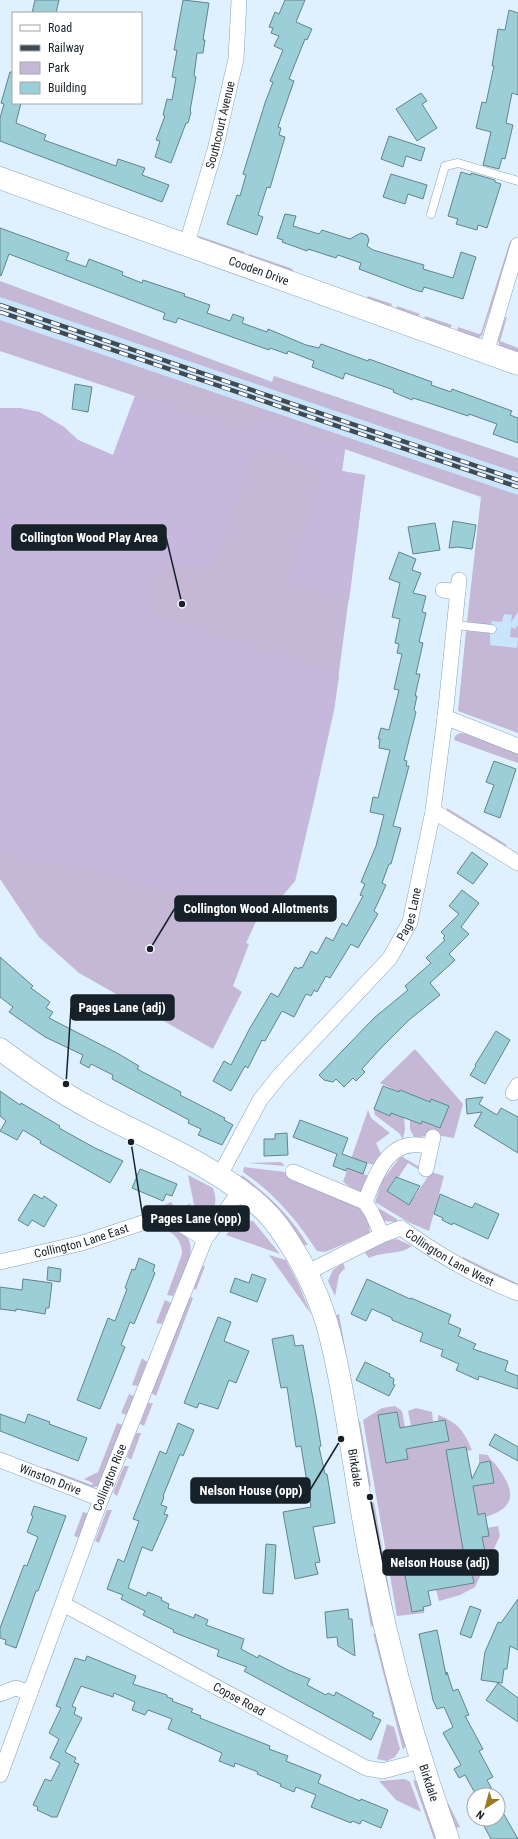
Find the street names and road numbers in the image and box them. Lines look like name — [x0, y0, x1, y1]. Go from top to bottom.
street label: Southcourt Avenue — [203, 79, 238, 170]
street label: Cooden Drive — [227, 254, 291, 288]
street label: Pages Lane — [394, 886, 424, 943]
street label: Collington Lane East — [33, 1221, 131, 1261]
street label: Collington Lane West — [403, 1226, 496, 1289]
street label: Collington Rise — [90, 1442, 129, 1513]
street label: Birkdale — [345, 1448, 365, 1488]
street label: Winston Drive — [17, 1461, 84, 1498]
street label: Copse Road — [211, 1680, 267, 1719]
street label: Birkdale — [416, 1762, 441, 1804]

